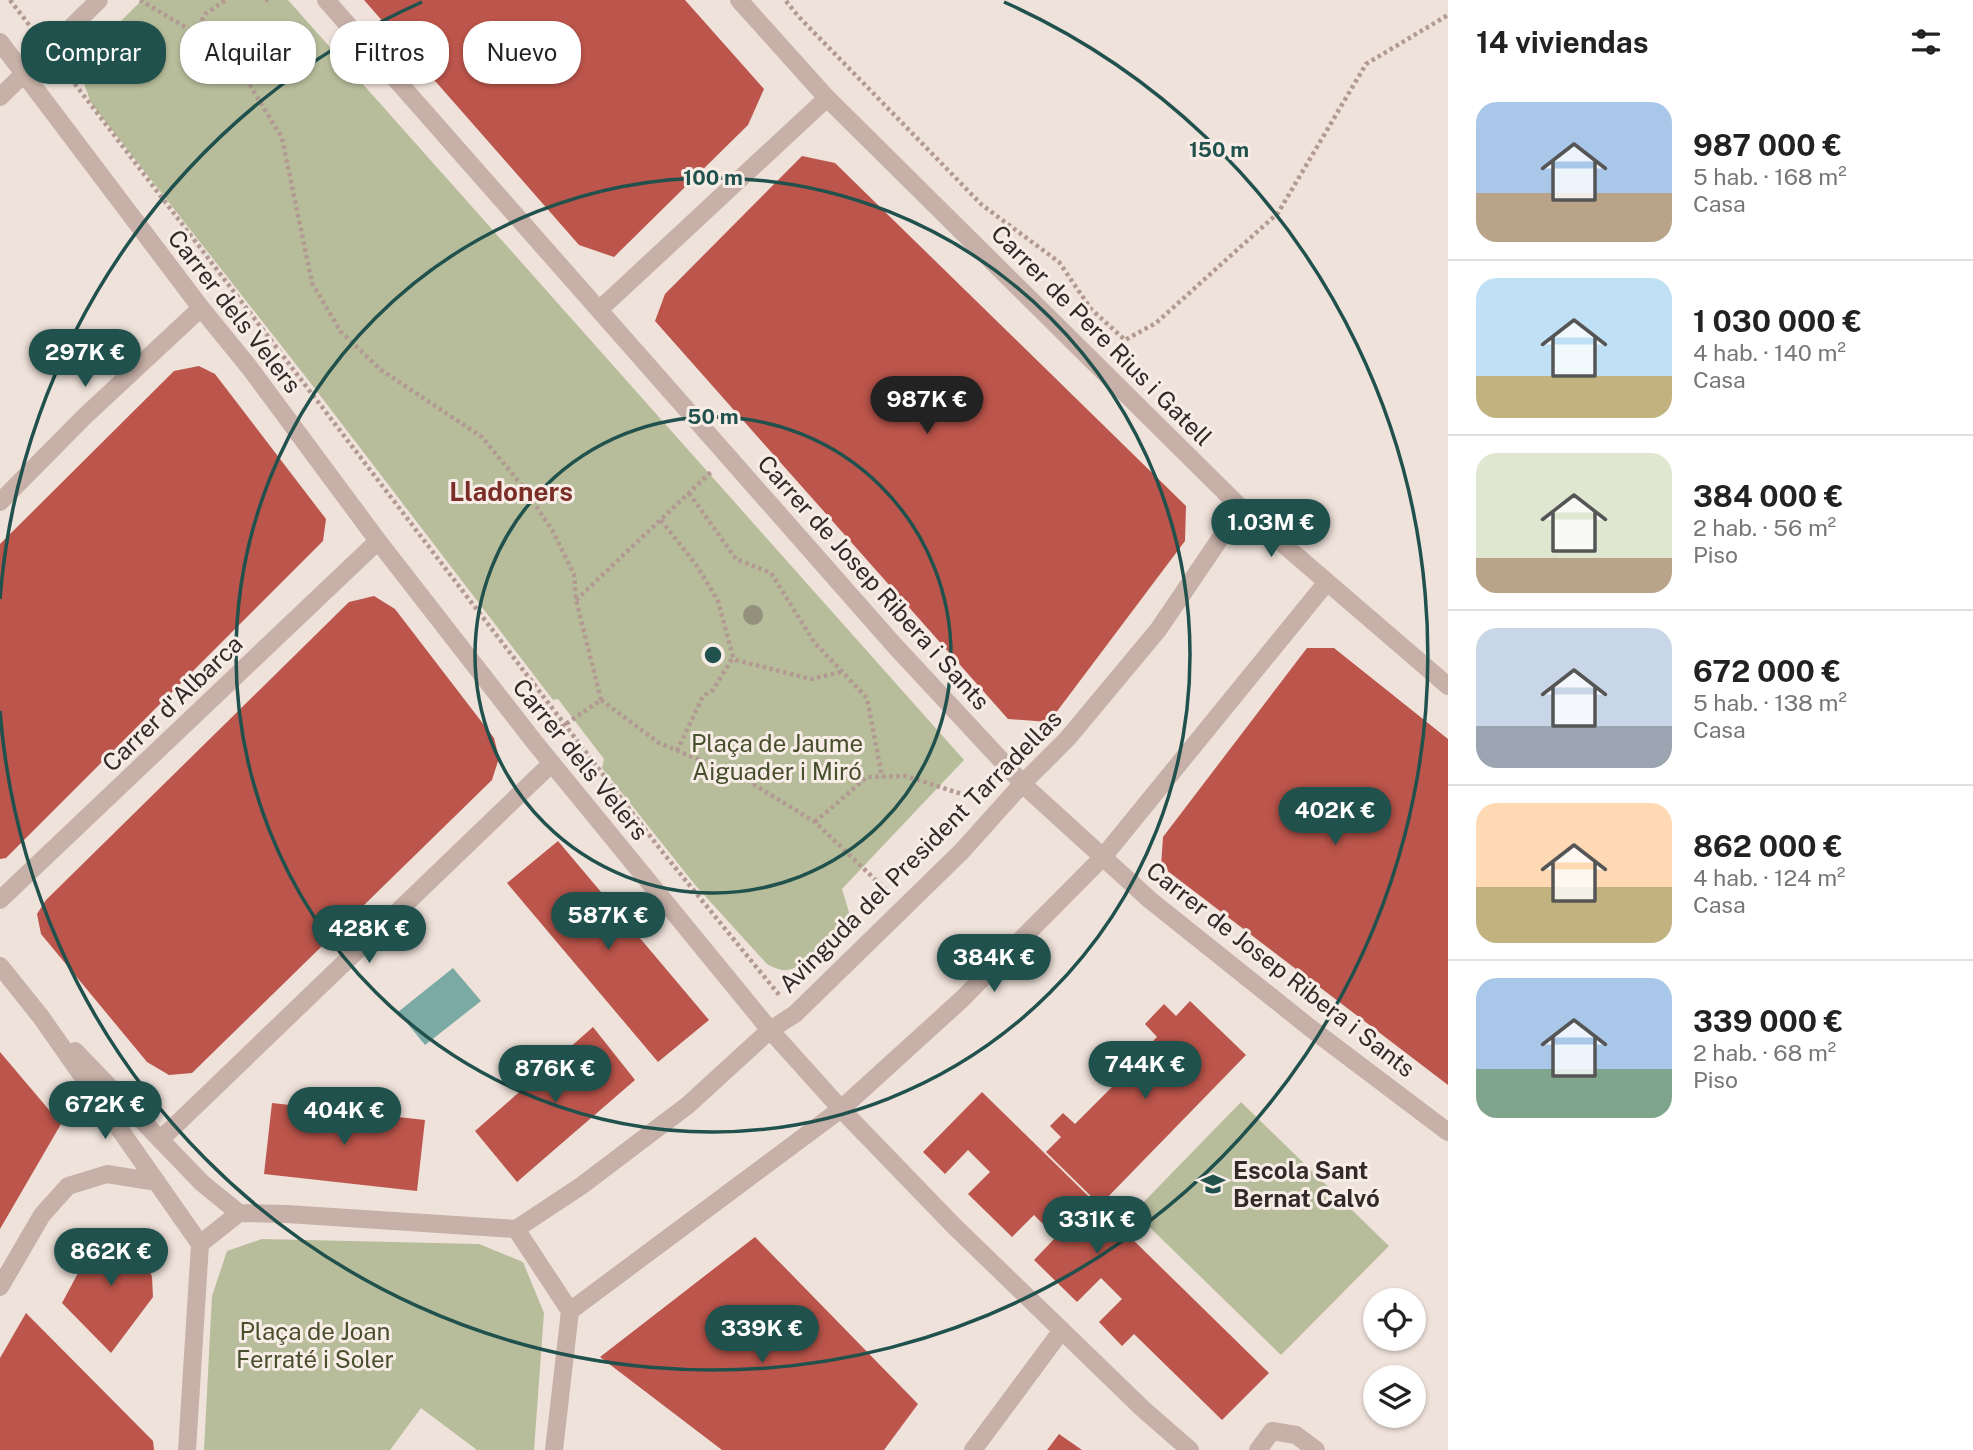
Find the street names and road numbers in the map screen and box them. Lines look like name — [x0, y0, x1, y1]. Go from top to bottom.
street label: Carrer de Pere Rius i Gatell — [986, 219, 1218, 451]
street label: Carrer dels Velers — [163, 224, 307, 398]
street label: Carrer de Josep Ribera i Sants — [752, 449, 996, 715]
street label: Carrer d'Albarca — [96, 629, 248, 777]
street label: Carrer dels Velers — [507, 673, 655, 845]
street label: Avinguda del President Tarradellas — [773, 704, 1067, 998]
street label: Carrer de Josep Ribera i Sants — [1141, 856, 1421, 1082]

